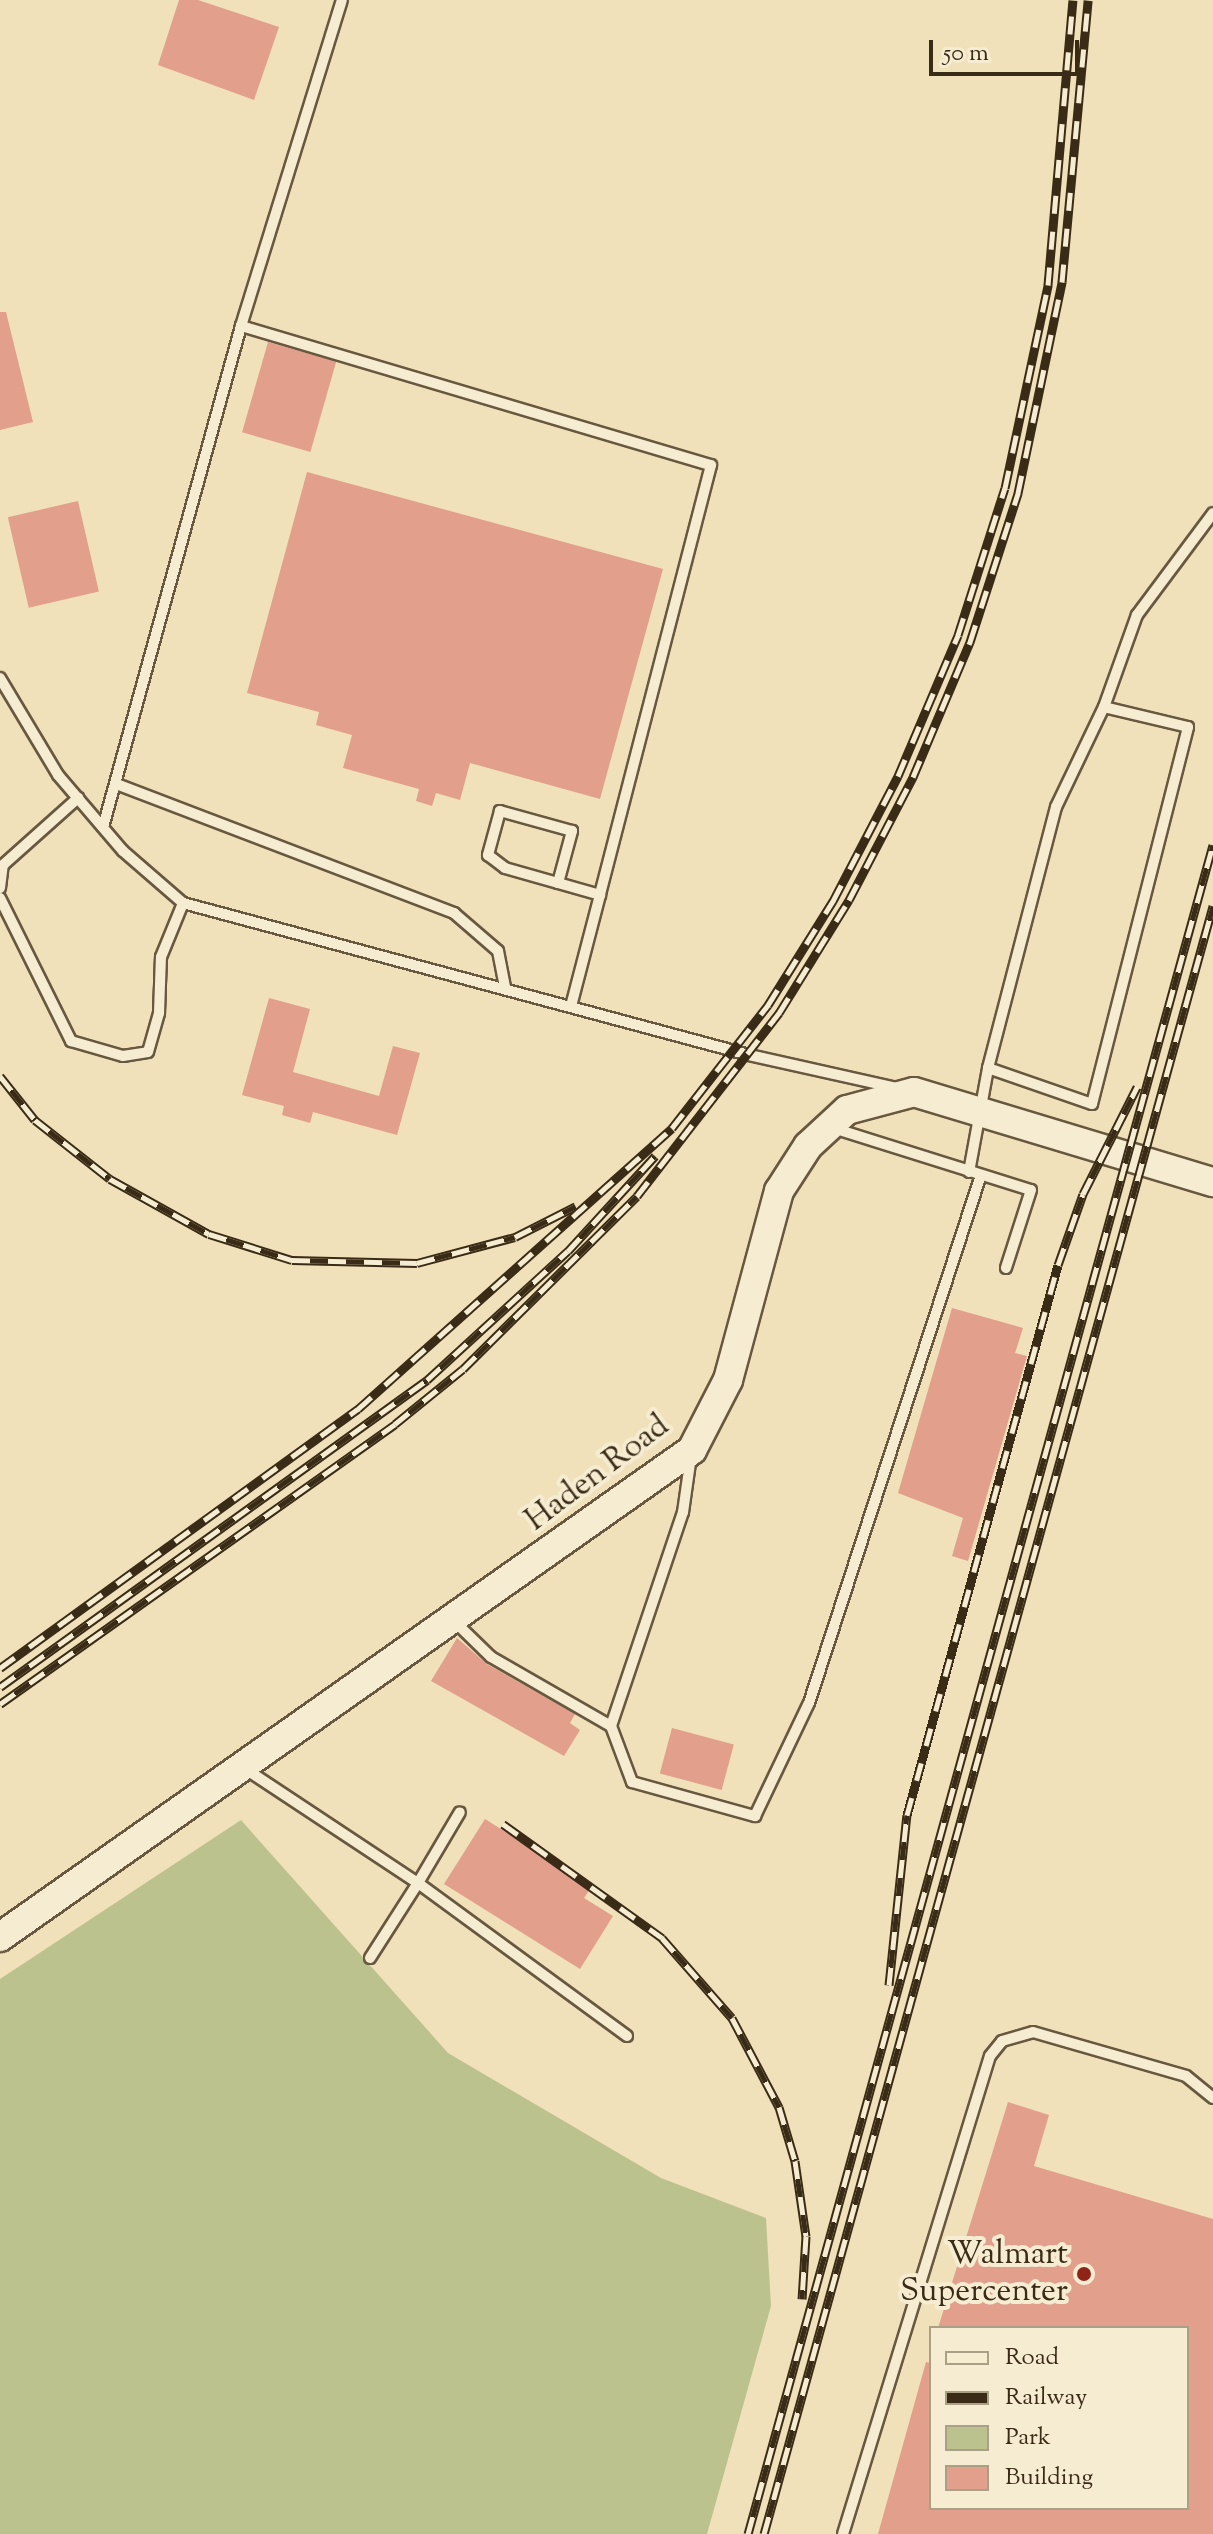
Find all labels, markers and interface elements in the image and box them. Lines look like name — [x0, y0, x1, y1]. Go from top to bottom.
scale bar — [933, 24, 1083, 74]
text: 50 m — [943, 37, 989, 71]
street label: Haden Road — [519, 1408, 677, 1540]
place label: Walmart Supercenter — [900, 2237, 1068, 2312]
marker: Walmart Supercenter — [1075, 2265, 1093, 2283]
legend — [929, 2326, 1189, 2510]
text: Road — [1005, 2341, 1059, 2375]
text: Railway — [1005, 2381, 1087, 2415]
text: Park — [1005, 2421, 1051, 2455]
text: Building — [1005, 2461, 1093, 2495]

